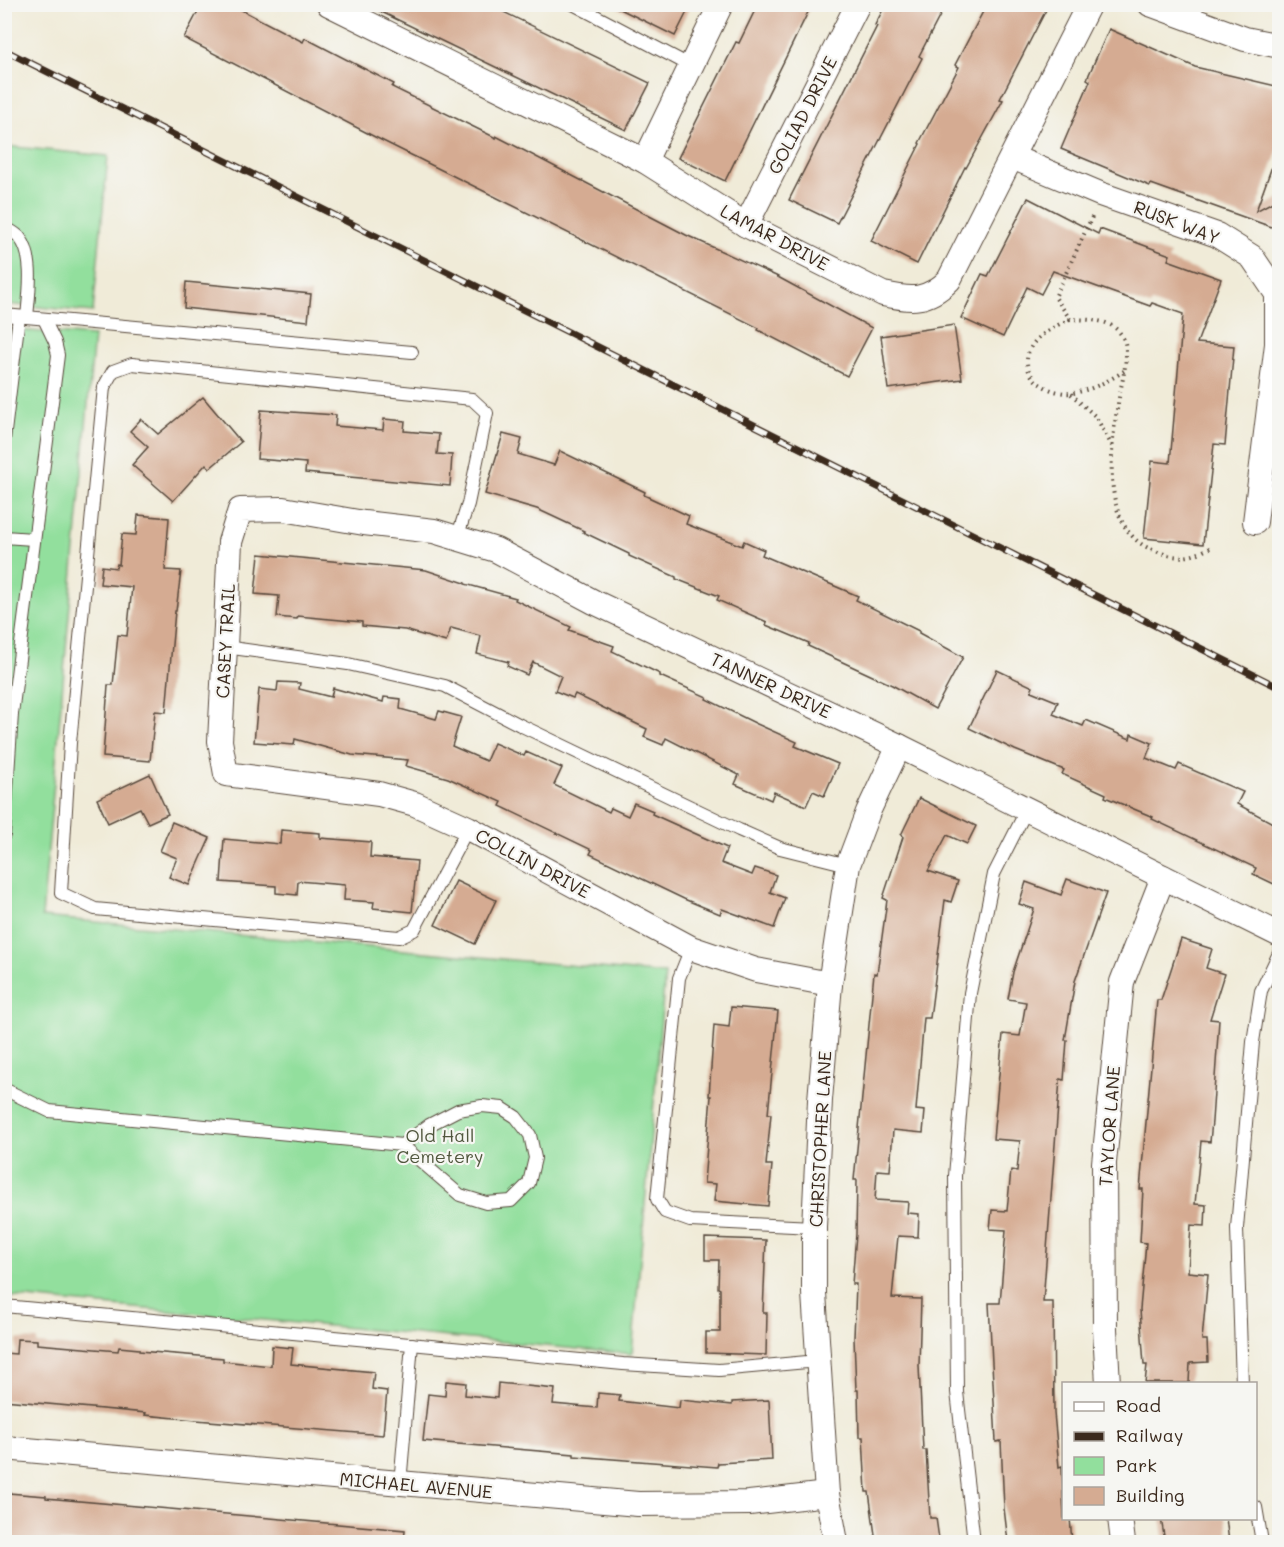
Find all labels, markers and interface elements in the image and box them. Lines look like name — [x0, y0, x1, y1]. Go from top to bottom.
street label: GOLIAD DRIVE — [762, 52, 842, 178]
street label: RUSK WAY — [1130, 195, 1224, 249]
street label: LAMAR DRIVE — [717, 198, 833, 276]
street label: CASEY TRAIL — [210, 583, 240, 699]
street label: TANNER DRIVE — [707, 647, 835, 723]
street label: COLLIN DRIVE — [471, 823, 595, 903]
street label: CHRISTOPHER LANE — [803, 1050, 837, 1228]
street label: TAYLOR LANE — [1093, 1065, 1125, 1187]
park label: Old Hall Cemetery — [397, 1123, 483, 1168]
legend — [1062, 1382, 1257, 1520]
text: Road — [1116, 1393, 1161, 1417]
text: Railway — [1116, 1423, 1183, 1447]
text: Park — [1116, 1453, 1157, 1477]
street label: MICHAEL AVENUE — [339, 1466, 493, 1504]
text: Building — [1116, 1483, 1184, 1507]

